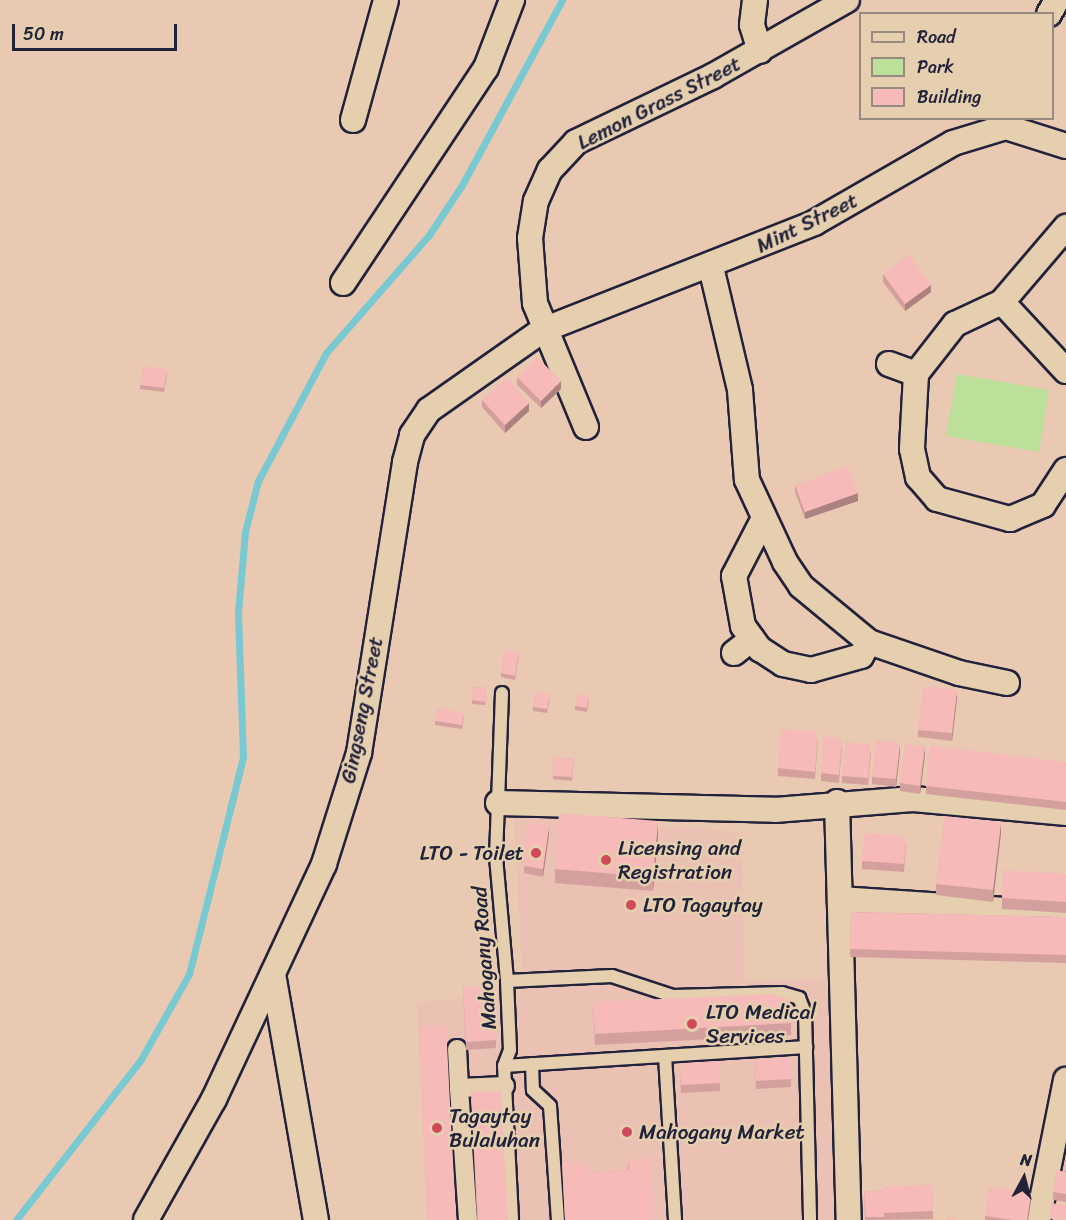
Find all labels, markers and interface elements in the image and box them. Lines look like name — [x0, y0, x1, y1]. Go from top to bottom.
scale bar — [15, 12, 180, 50]
legend — [859, 12, 1054, 120]
text: 50 m — [23, 18, 64, 50]
text: Road — [917, 21, 956, 53]
street label: Lemon Grass Street — [573, 51, 745, 155]
text: Park — [917, 51, 954, 83]
text: Building — [917, 81, 981, 113]
street label: Mint Street — [752, 188, 862, 258]
street label: Gingseng Street — [335, 635, 389, 785]
place label: Licensing and Registration — [618, 835, 741, 885]
place label: LTO - Toilet — [419, 840, 524, 866]
marker: LTO - Toilet — [529, 846, 543, 860]
marker: Licensing and Registration — [599, 853, 613, 867]
street label: Mahogany Road — [466, 886, 502, 1030]
place label: LTO Tagaytay — [643, 892, 764, 918]
marker: LTO Tagaytay — [624, 898, 638, 912]
place label: LTO Medical Services — [706, 999, 816, 1049]
marker: LTO Medical Services — [683, 1015, 701, 1033]
place label: Tagaytay Bulaluhan — [449, 1103, 540, 1153]
place label: Mahogany Market — [639, 1119, 804, 1145]
marker: Tagaytay Bulaluhan — [430, 1121, 444, 1135]
marker: Mahogany Market — [620, 1125, 634, 1139]
text: N — [1019, 1145, 1034, 1175]
north arrow — [994, 1148, 1054, 1208]

